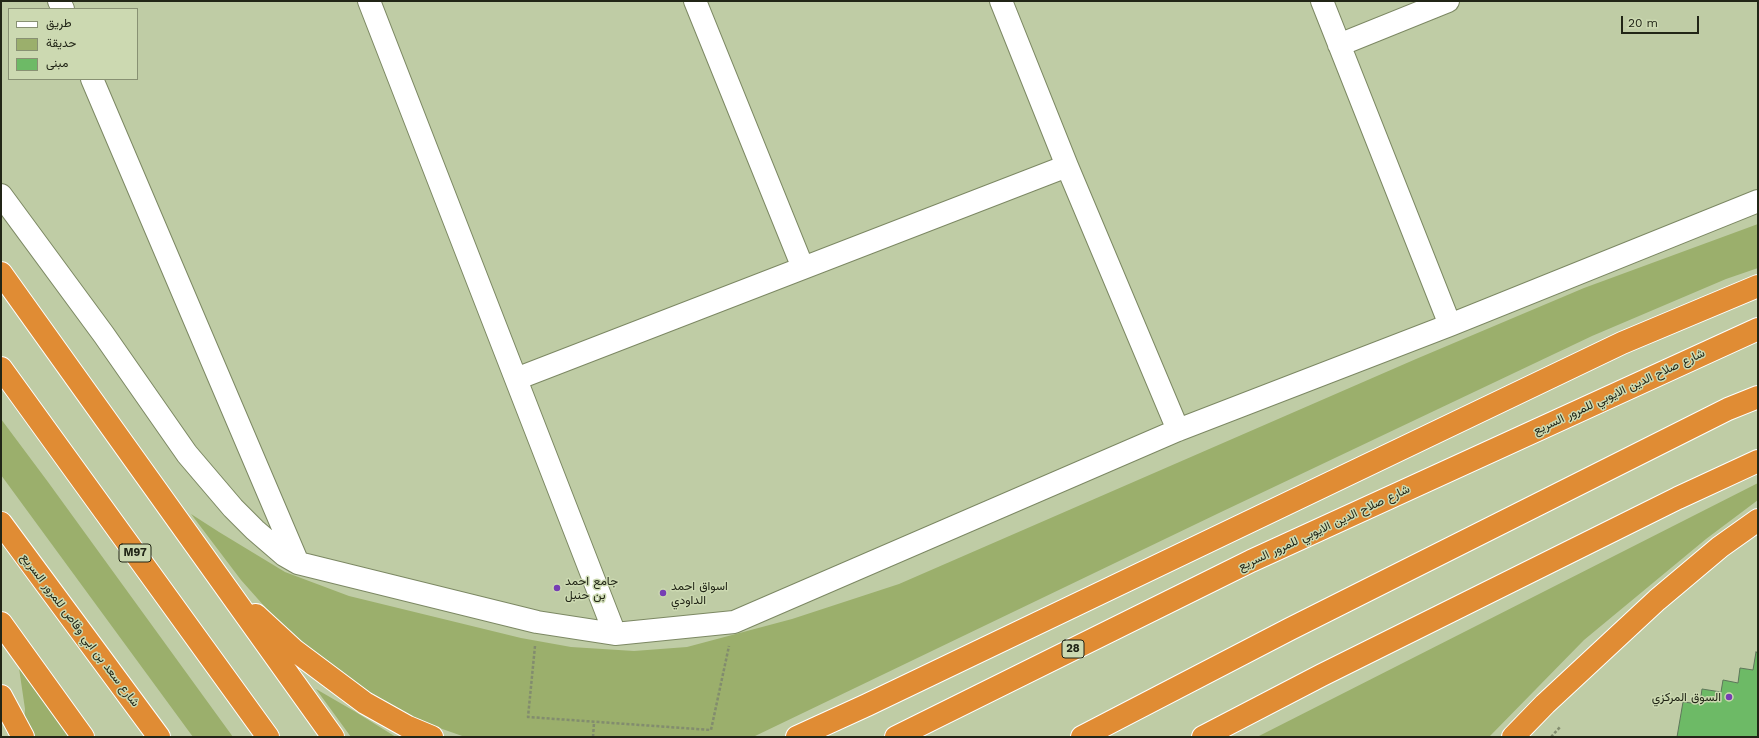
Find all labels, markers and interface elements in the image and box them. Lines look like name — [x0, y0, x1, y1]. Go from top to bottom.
legend — [8, 8, 138, 80]
scale bar — [1623, 8, 1701, 34]
text: طريق — [46, 16, 71, 30]
text: 20 m — [1628, 16, 1658, 30]
text: حديقة — [46, 36, 76, 50]
text: مبنى — [46, 56, 68, 70]
street label: شارع صلاح الدين الايوبي للمرور السريع — [1531, 346, 1707, 438]
street label: شارع صلاح الدين الايوبي للمرور السريع — [1236, 482, 1412, 574]
road number: M97 — [119, 544, 151, 562]
street label: شارع سعد بن ابي وقاص للمرور السريع — [18, 550, 142, 710]
place label: جامع احمد بن حنبل — [565, 574, 618, 602]
place label: اسواق احمد الداودي — [671, 579, 728, 607]
marker: جامع احمد بن حنبل — [552, 583, 562, 593]
marker: اسواق احمد الداودي — [658, 588, 668, 598]
road number: 28 — [1062, 640, 1084, 658]
place label: السوق المركزي — [1652, 690, 1721, 704]
marker: السوق المركزي — [1724, 692, 1734, 702]

